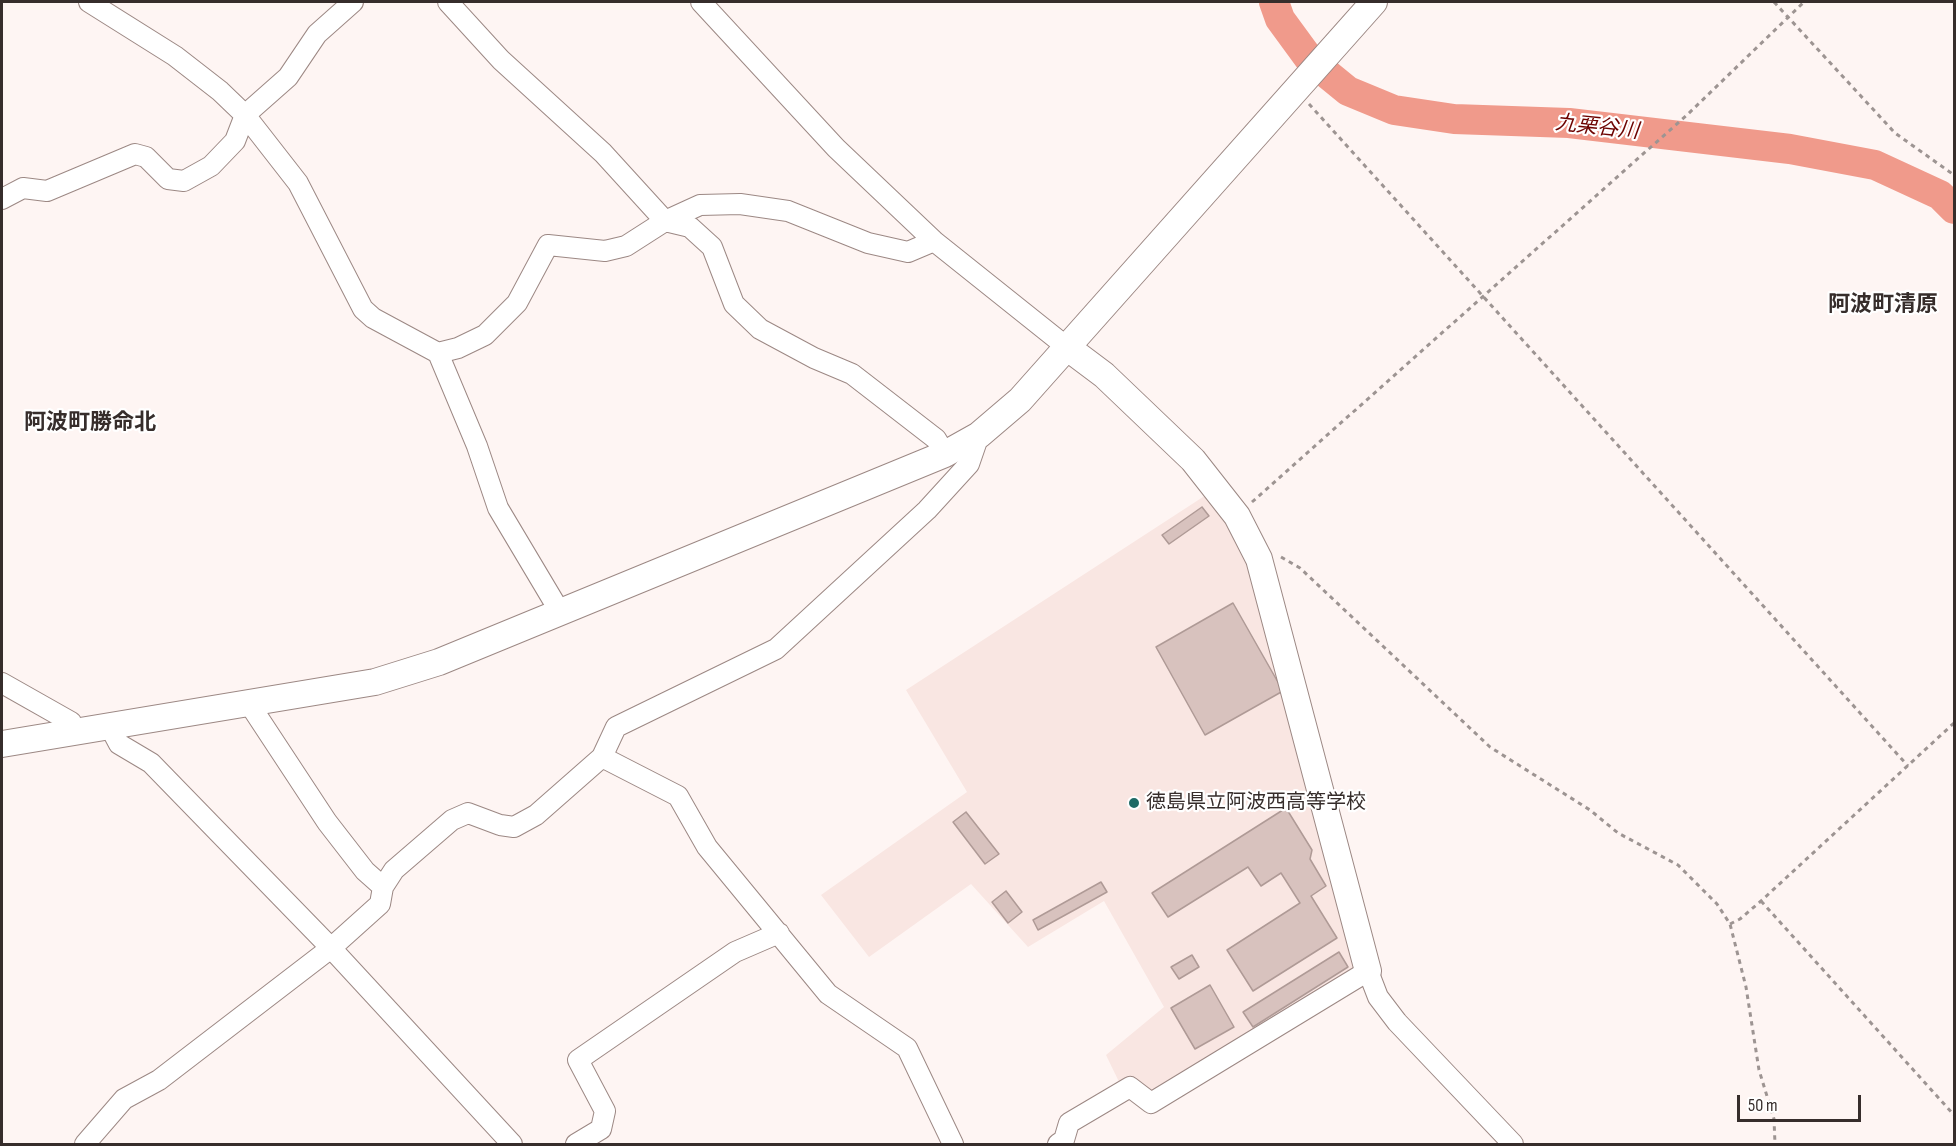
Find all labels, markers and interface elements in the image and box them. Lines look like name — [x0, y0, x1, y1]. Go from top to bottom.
water label: 九栗谷川 — [1554, 111, 1640, 145]
district label: 阿波町清原 — [1828, 292, 1938, 318]
district label: 阿波町勝命北 — [24, 410, 156, 436]
place label: 徳島県立阿波西高等学校 — [1146, 791, 1366, 815]
marker: 徳島県立阿波西高等学校 — [1127, 796, 1141, 810]
scale bar — [1740, 1083, 1864, 1121]
text: 50 m — [1748, 1095, 1778, 1116]

